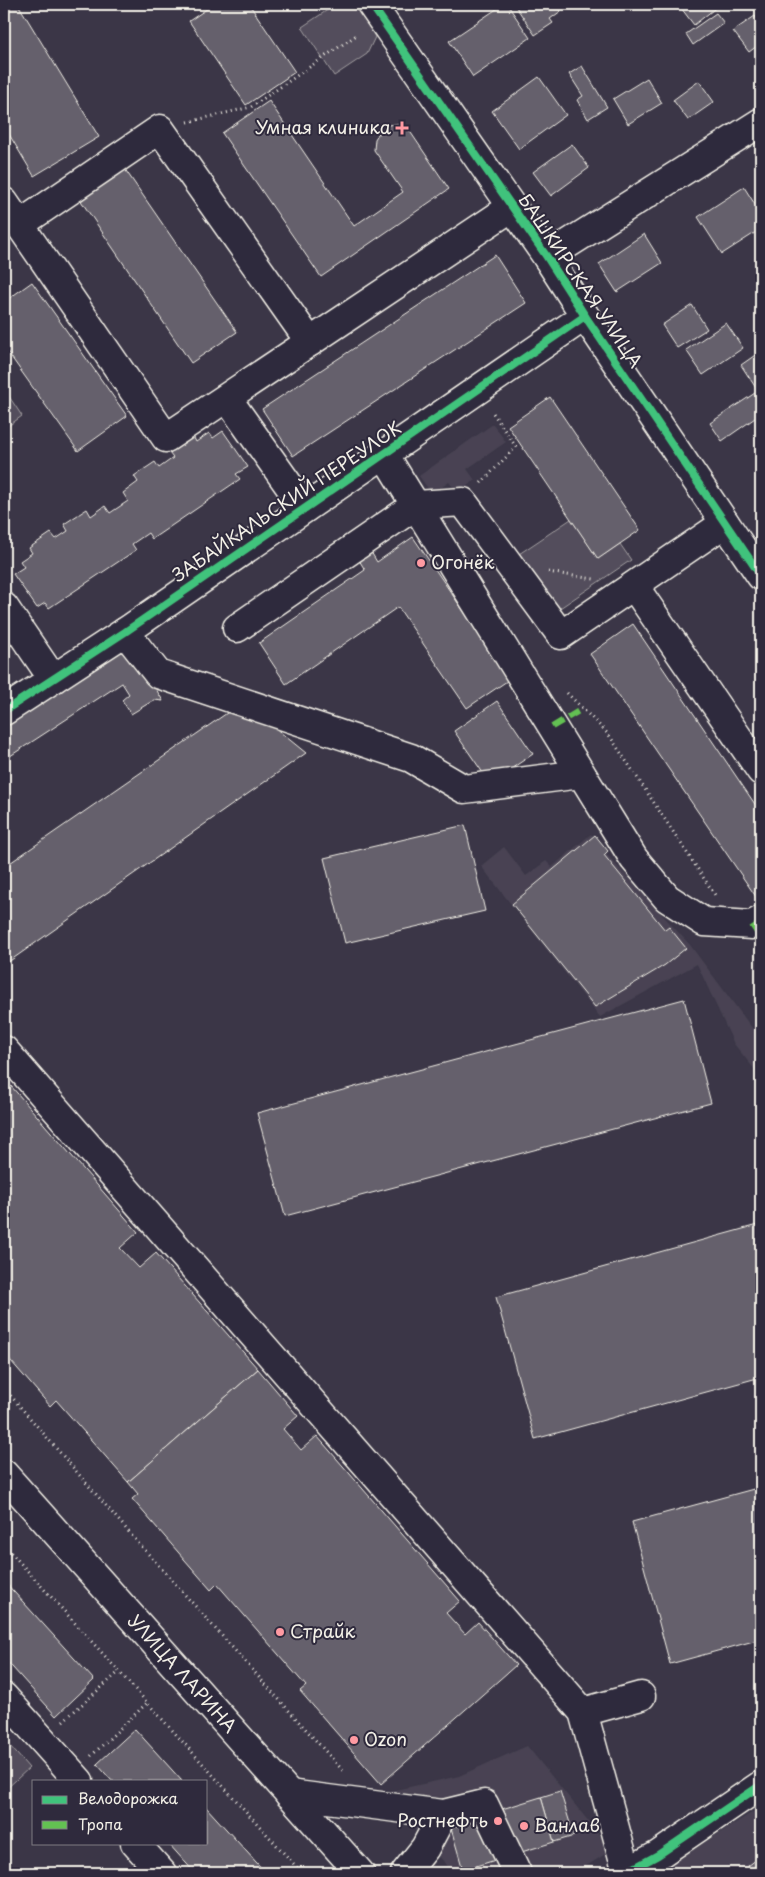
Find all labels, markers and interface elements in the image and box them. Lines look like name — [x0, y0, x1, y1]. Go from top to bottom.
place label: Умная клиника — [255, 113, 392, 140]
marker: Умная клиника — [395, 121, 409, 135]
street label: БАШКИРСКАЯ УЛИЦА — [513, 187, 650, 373]
street label: ЗАБАЙКАЛЬСКИЙ ПЕРЕУЛОК — [166, 414, 406, 588]
place label: Огонёк — [431, 548, 495, 575]
marker: Огонёк — [415, 557, 427, 569]
street label: УЛИЦА ЛАРИНА — [122, 1608, 244, 1739]
place label: Страйк — [290, 1617, 356, 1644]
marker: Страйк — [274, 1626, 286, 1638]
place label: Ozon — [364, 1725, 407, 1752]
marker: Ozon — [348, 1734, 360, 1746]
legend — [32, 1780, 208, 1844]
text: Велодорожка — [78, 1786, 179, 1809]
place label: Ростнефть — [397, 1806, 488, 1833]
place label: Ванлав — [534, 1811, 600, 1838]
text: Тропа — [78, 1812, 123, 1835]
marker: Ростнефть — [492, 1815, 504, 1827]
marker: Ванлав — [518, 1820, 530, 1832]

